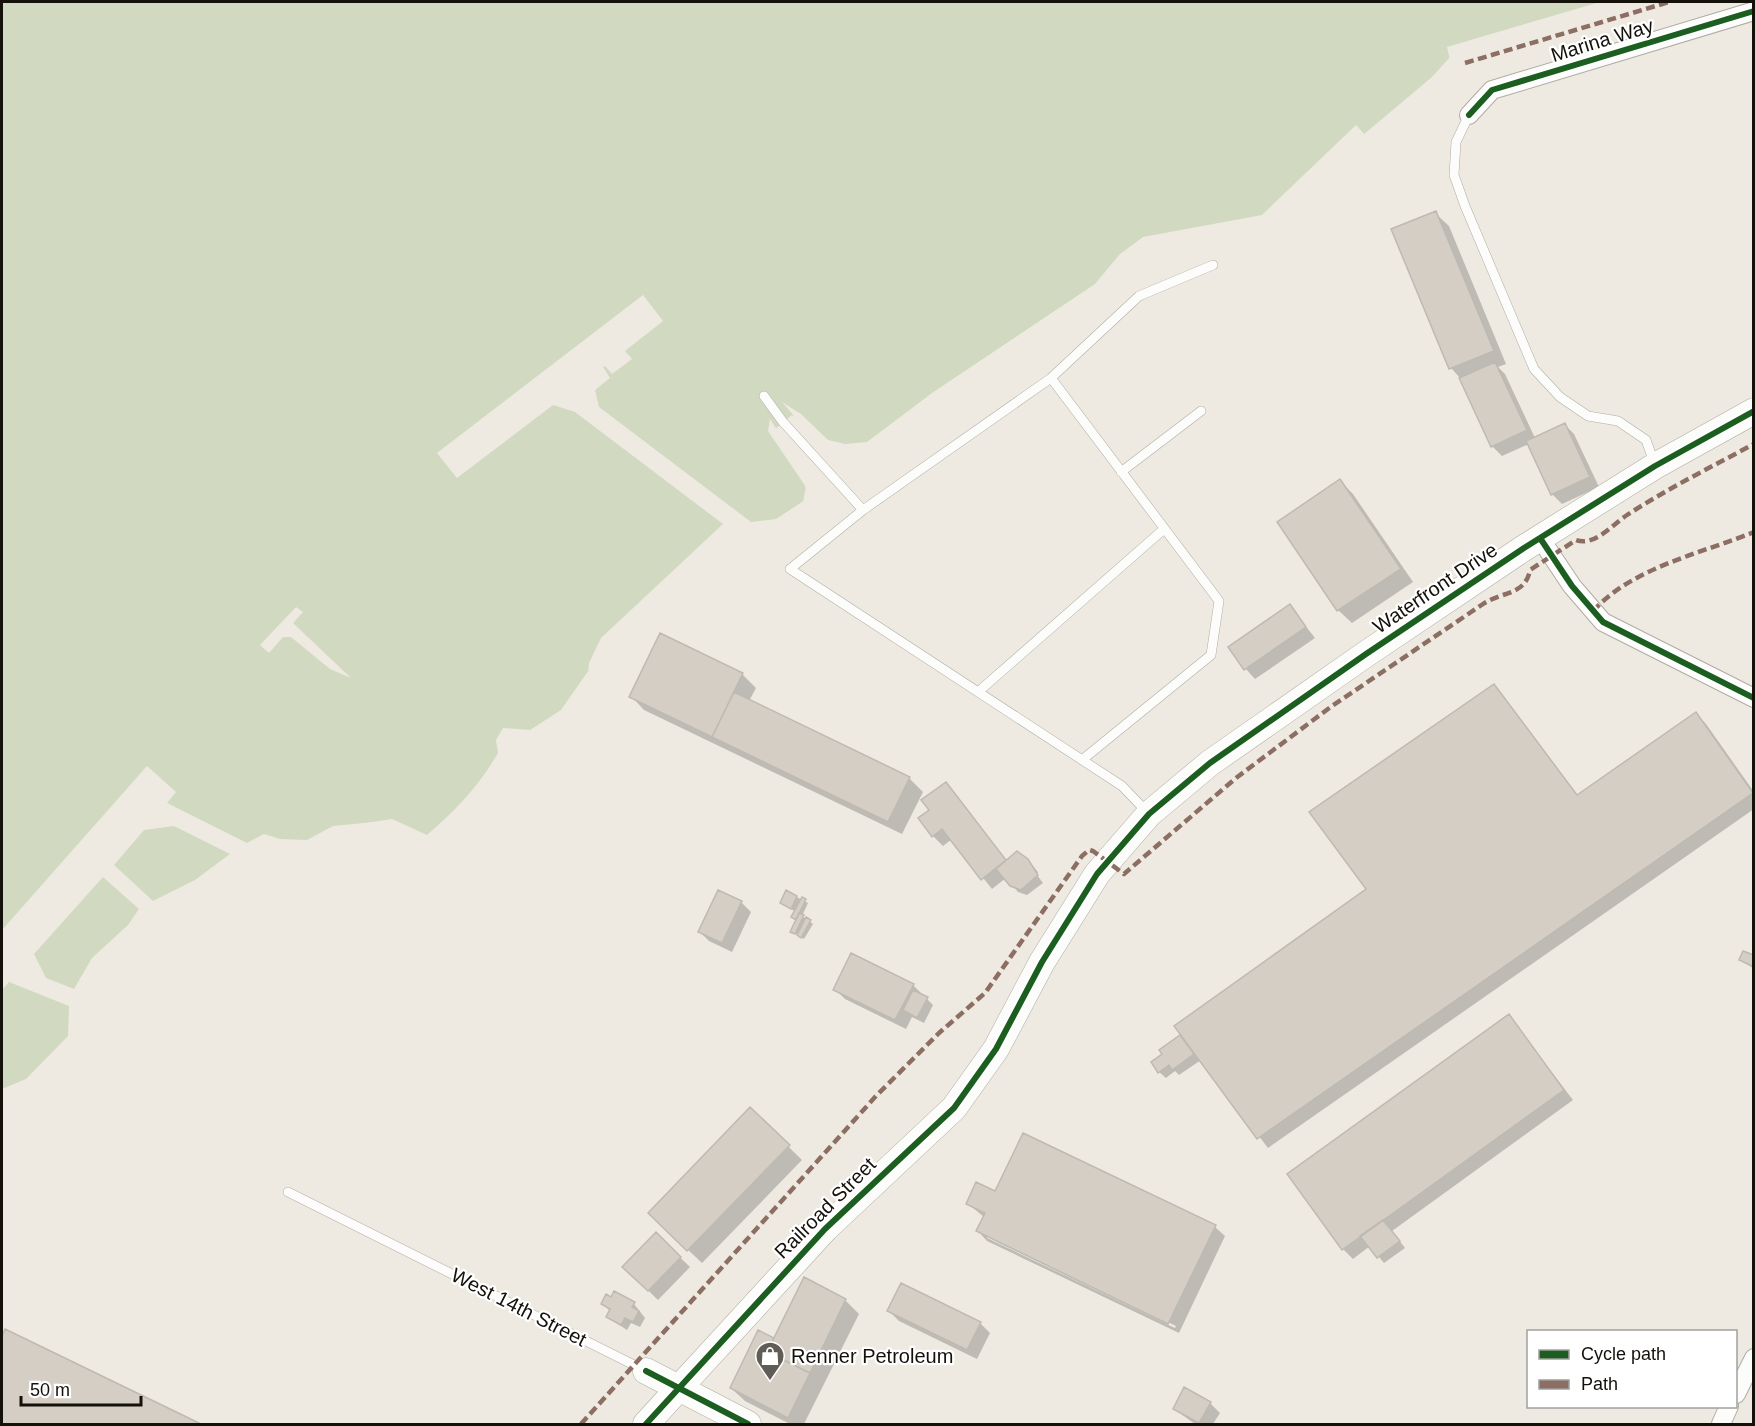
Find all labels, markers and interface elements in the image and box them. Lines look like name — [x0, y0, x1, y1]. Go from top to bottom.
street label: Marina Way — [1548, 14, 1656, 66]
street label: Waterfront Drive — [1369, 538, 1501, 638]
street label: Railroad Street — [770, 1153, 880, 1263]
street label: West 14th Street — [448, 1263, 591, 1351]
legend — [1527, 1330, 1737, 1408]
shop icon: Renner Petroleum — [754, 1340, 786, 1382]
text: Cycle path — [1581, 1344, 1666, 1364]
place label: Renner Petroleum — [791, 1345, 953, 1367]
scale bar — [21, 1369, 141, 1407]
text: Path — [1581, 1374, 1618, 1394]
text: 50 m — [30, 1380, 70, 1400]

